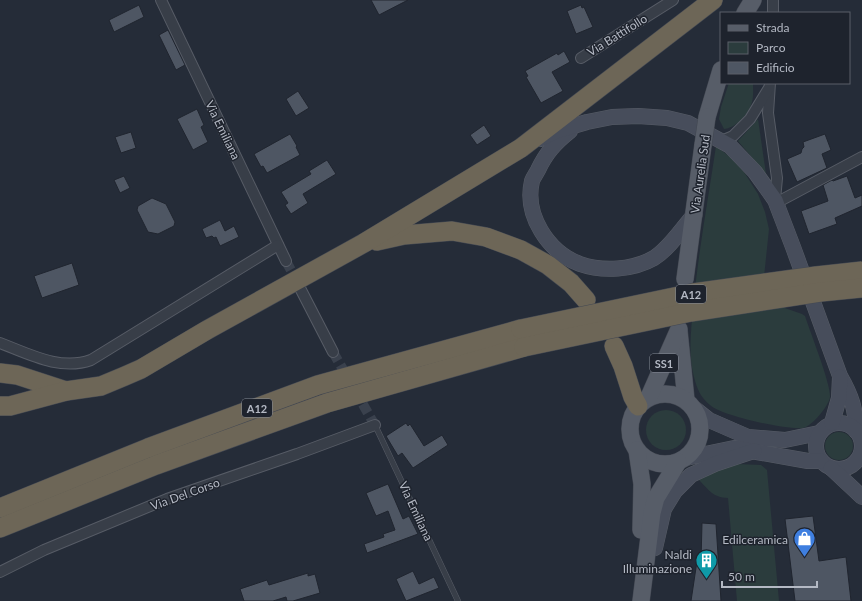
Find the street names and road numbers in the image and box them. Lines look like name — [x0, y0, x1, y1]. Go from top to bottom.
street label: Via Battifollo — [584, 11, 650, 59]
street label: Via Emiliana — [202, 98, 244, 162]
street label: Via Aurelia Sud — [687, 134, 713, 214]
road number: A12 — [676, 285, 706, 303]
road number: SS1 — [650, 354, 678, 372]
road number: A12 — [242, 399, 272, 417]
street label: Via Del Corso — [148, 475, 222, 513]
street label: Via Emiliana — [396, 479, 436, 543]

